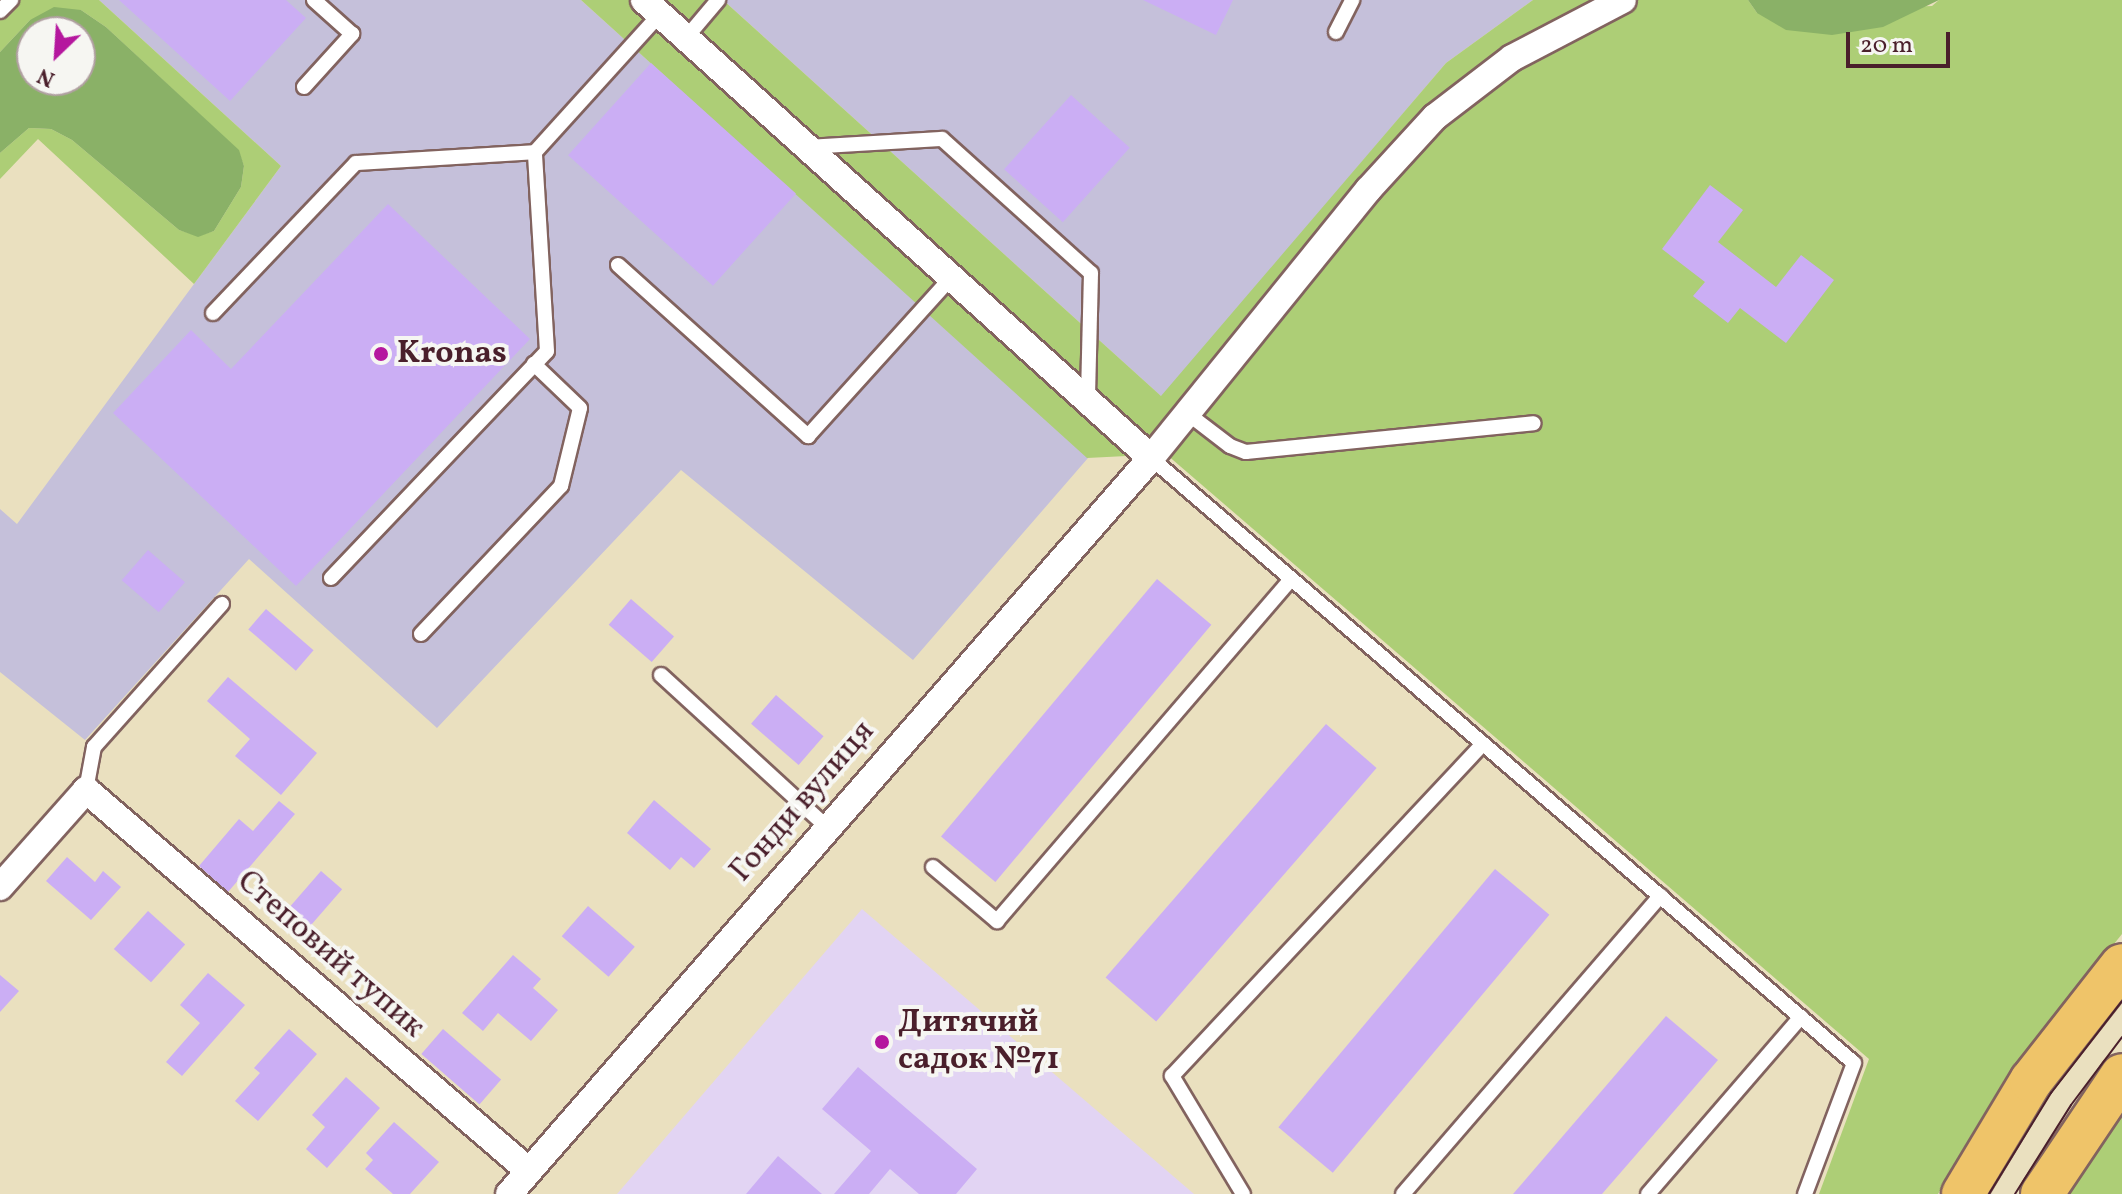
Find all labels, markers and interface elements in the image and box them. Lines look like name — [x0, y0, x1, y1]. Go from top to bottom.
north arrow — [16, 16, 96, 96]
scale bar — [1850, 16, 1954, 66]
text: 20 m — [1860, 29, 1913, 63]
text: N — [33, 59, 60, 94]
place label: Kronas — [397, 335, 507, 373]
marker: Kronas — [372, 345, 390, 363]
street label: Гонди вулиця — [723, 714, 883, 890]
street label: Степовий тупик — [228, 863, 432, 1047]
place label: Дитячий садок №71 — [898, 1005, 1059, 1080]
marker: Дитячий садок №71 — [873, 1033, 891, 1051]

